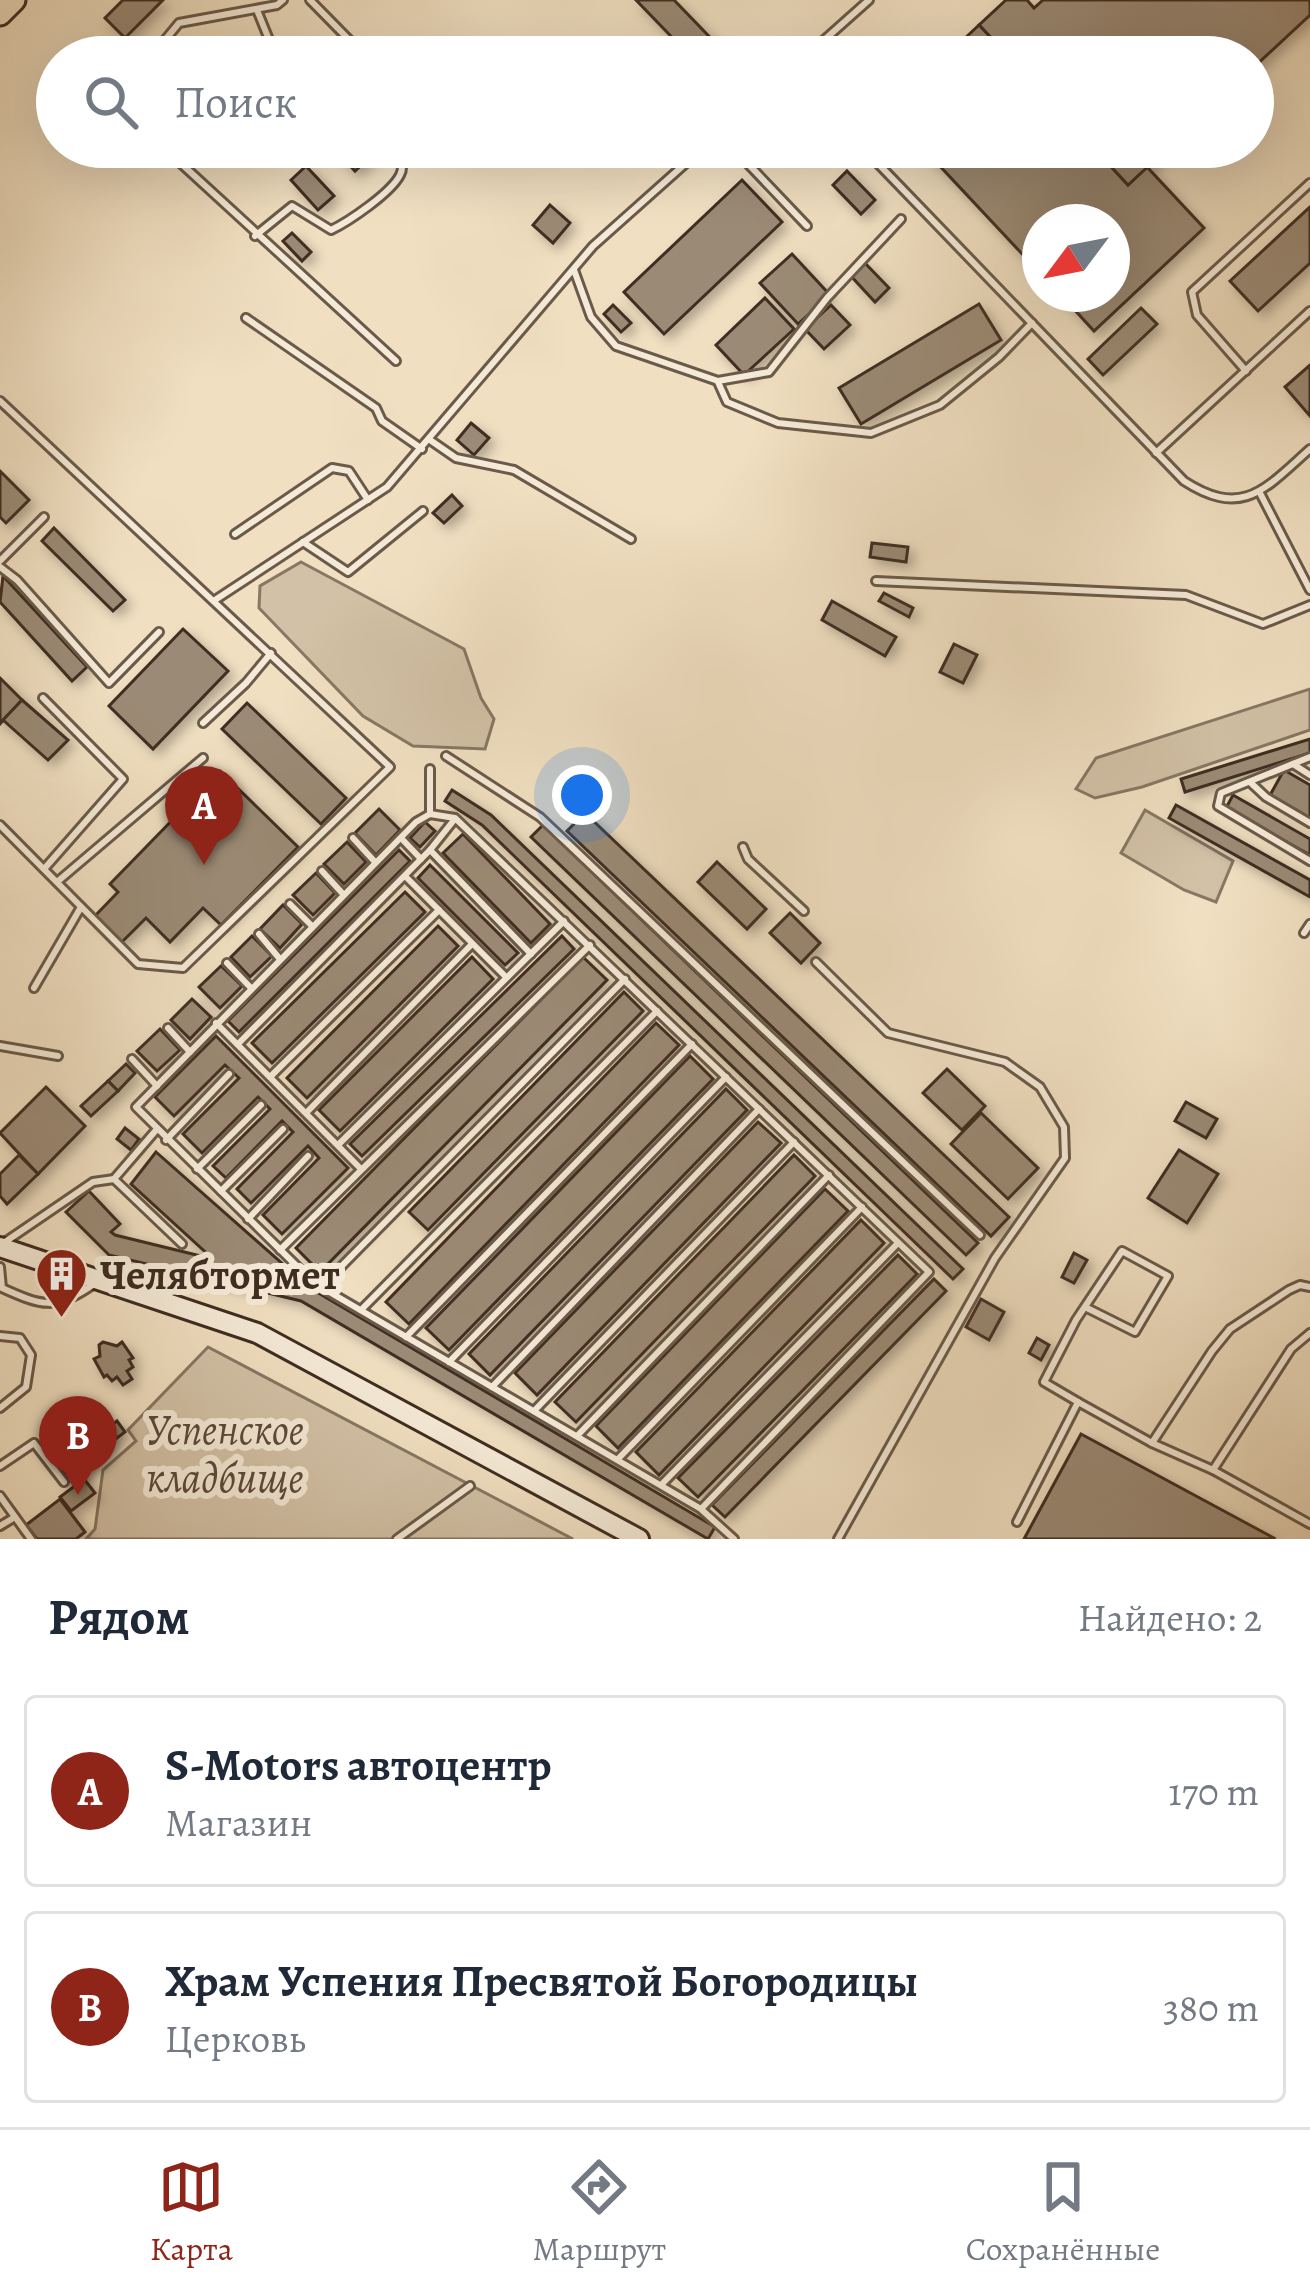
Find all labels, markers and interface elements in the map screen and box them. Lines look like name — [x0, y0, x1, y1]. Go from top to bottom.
search box — [36, 36, 1274, 168]
icon: search — [78, 69, 144, 135]
text: Поиск — [174, 71, 297, 133]
north arrow — [1022, 204, 1130, 312]
your location — [552, 765, 612, 825]
pin: A — [165, 766, 243, 865]
building icon: Челябтормет — [33, 1246, 89, 1320]
place label: Челябтормет — [100, 1246, 340, 1303]
pin: B — [39, 1396, 117, 1495]
park label: Успенское кладбище — [146, 1401, 304, 1506]
text: Рядом — [48, 1582, 190, 1652]
text: Найдено: 2 — [1078, 1591, 1262, 1644]
text: S-Motors автоцентр — [165, 1734, 552, 1796]
text: A — [78, 1765, 102, 1818]
text: 170 m — [1168, 1765, 1259, 1818]
text: Магазин — [165, 1796, 312, 1849]
text: Храм Успения Пресвятой Богородицы — [165, 1950, 918, 2012]
text: B — [78, 1981, 102, 2034]
text: 380 m — [1163, 1981, 1259, 2034]
text: Церковь — [165, 2012, 306, 2065]
tab: Карта — [150, 2154, 233, 2271]
tab: Маршрут — [532, 2154, 666, 2271]
tab: Сохранённые — [966, 2154, 1160, 2271]

